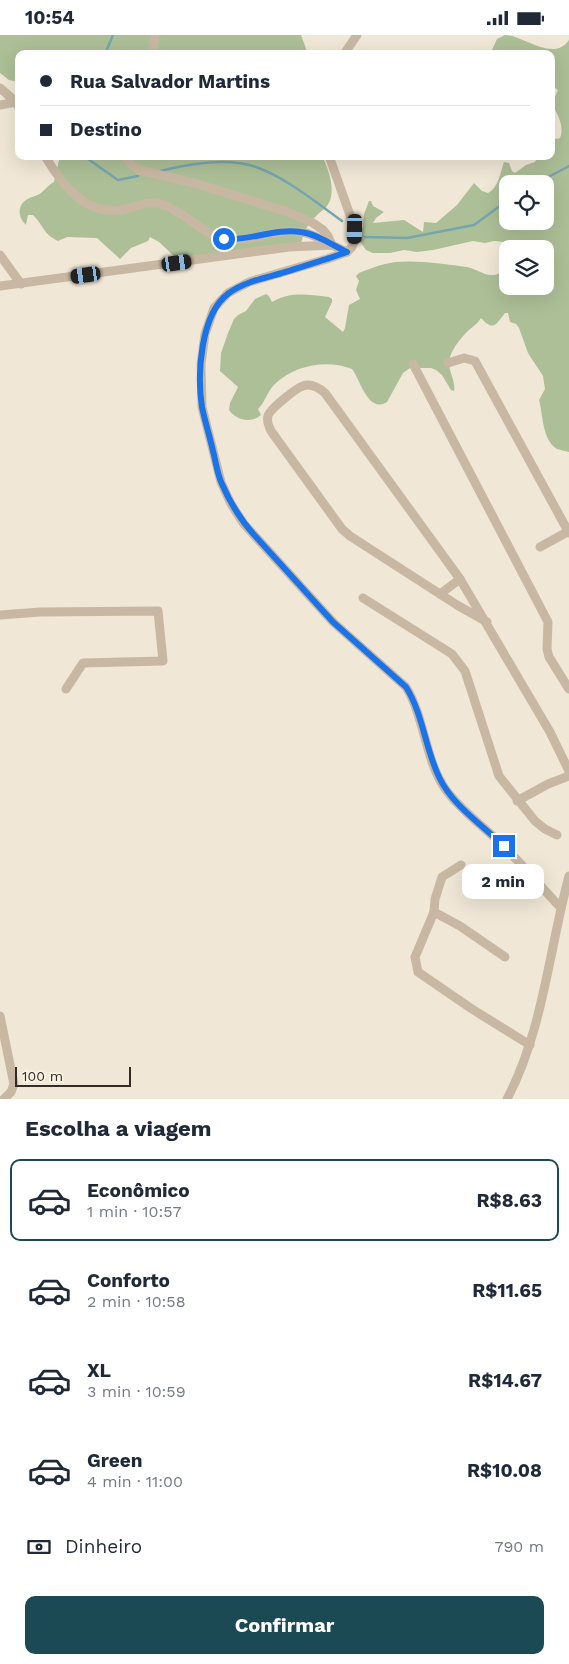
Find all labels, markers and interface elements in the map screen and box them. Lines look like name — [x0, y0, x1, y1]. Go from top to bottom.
text: 10:54 — [25, 6, 75, 29]
text: Rua Salvador Martins — [70, 70, 270, 93]
text: Destino — [70, 118, 142, 141]
map controls — [499, 175, 554, 295]
button: locate — [499, 175, 554, 230]
car — [347, 214, 362, 244]
route start — [213, 228, 235, 250]
button: layers — [499, 240, 554, 295]
car — [161, 253, 192, 273]
car — [70, 265, 101, 285]
route end — [493, 835, 515, 857]
callout: 2 min — [463, 863, 545, 899]
text: 2 min — [481, 872, 525, 891]
scale bar — [15, 1064, 131, 1087]
text: 100 m — [22, 1068, 63, 1084]
text: Escolha a viagem — [25, 1116, 212, 1141]
icon: car — [27, 1178, 72, 1223]
text: Econômico — [87, 1179, 190, 1202]
text: R$8.63 — [476, 1189, 542, 1212]
text: 1 min · 10:57 — [87, 1202, 182, 1221]
icon: car — [27, 1268, 72, 1313]
text: Conforto — [87, 1269, 170, 1292]
text: R$11.65 — [472, 1279, 542, 1302]
text: 2 min · 10:58 — [87, 1292, 186, 1311]
icon: car — [27, 1358, 72, 1403]
text: XL — [87, 1359, 111, 1382]
text: R$14.67 — [468, 1369, 542, 1392]
text: 3 min · 10:59 — [87, 1382, 186, 1401]
icon: car — [27, 1448, 72, 1493]
text: Green — [87, 1449, 143, 1472]
text: R$10.08 — [467, 1459, 542, 1482]
text: 4 min · 11:00 — [87, 1472, 183, 1491]
icon: cash — [25, 1533, 53, 1561]
text: Dinheiro — [65, 1535, 142, 1558]
text: 790 m — [494, 1537, 544, 1556]
button: Confirmar — [25, 1596, 544, 1654]

